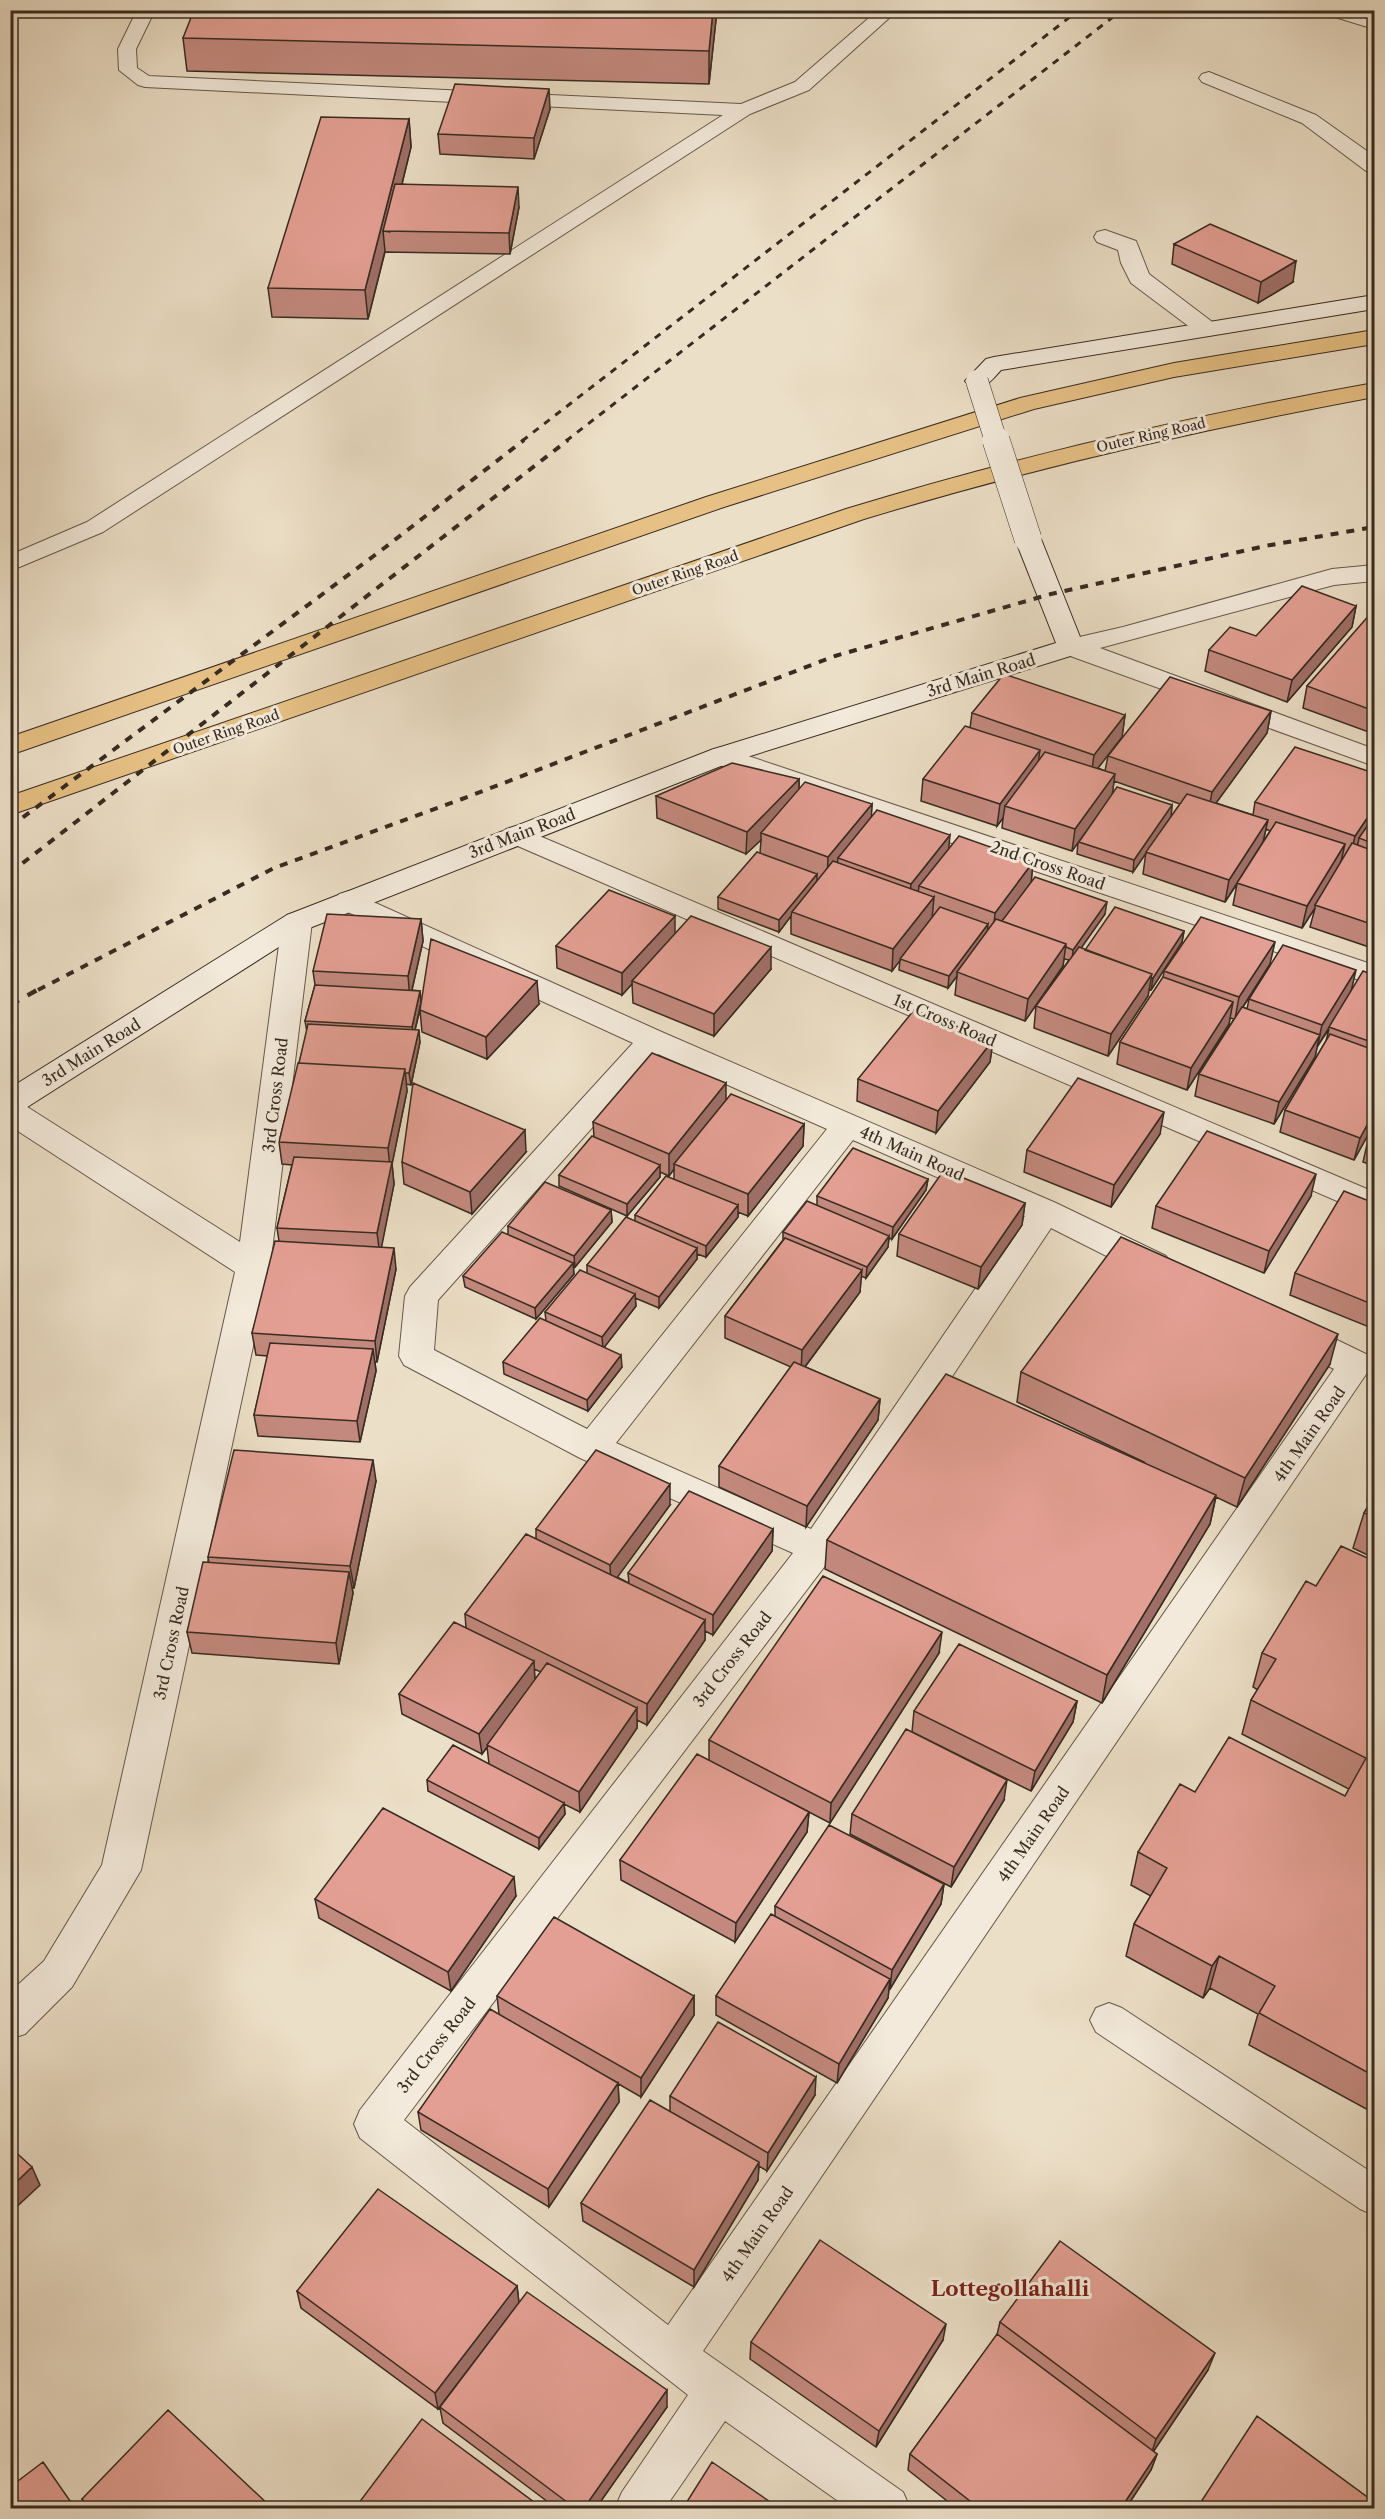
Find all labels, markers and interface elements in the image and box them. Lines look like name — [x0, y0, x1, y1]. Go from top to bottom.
street label: Outer Ring Road — [1095, 414, 1208, 456]
street label: Outer Ring Road — [629, 546, 741, 600]
street label: 3rd Main Road — [924, 649, 1038, 701]
street label: Outer Ring Road — [170, 705, 282, 759]
street label: 3rd Main Road — [466, 803, 578, 863]
street label: 2nd Cross Road — [988, 836, 1108, 894]
street label: 1st Cross Road — [890, 989, 1000, 1051]
street label: 3rd Main Road — [38, 1014, 144, 1090]
street label: 3rd Cross Road — [258, 1036, 292, 1154]
street label: 4th Main Road — [857, 1121, 968, 1185]
street label: 4th Main Road — [1269, 1382, 1350, 1486]
street label: 3rd Cross Road — [149, 1584, 193, 1702]
street label: 3rd Cross Road — [688, 1607, 776, 1711]
street label: 4th Main Road — [993, 1782, 1074, 1886]
street label: 3rd Cross Road — [392, 1993, 480, 2097]
street label: 4th Main Road — [717, 2182, 798, 2286]
district label: Lottegollahalli — [931, 2276, 1090, 2301]

